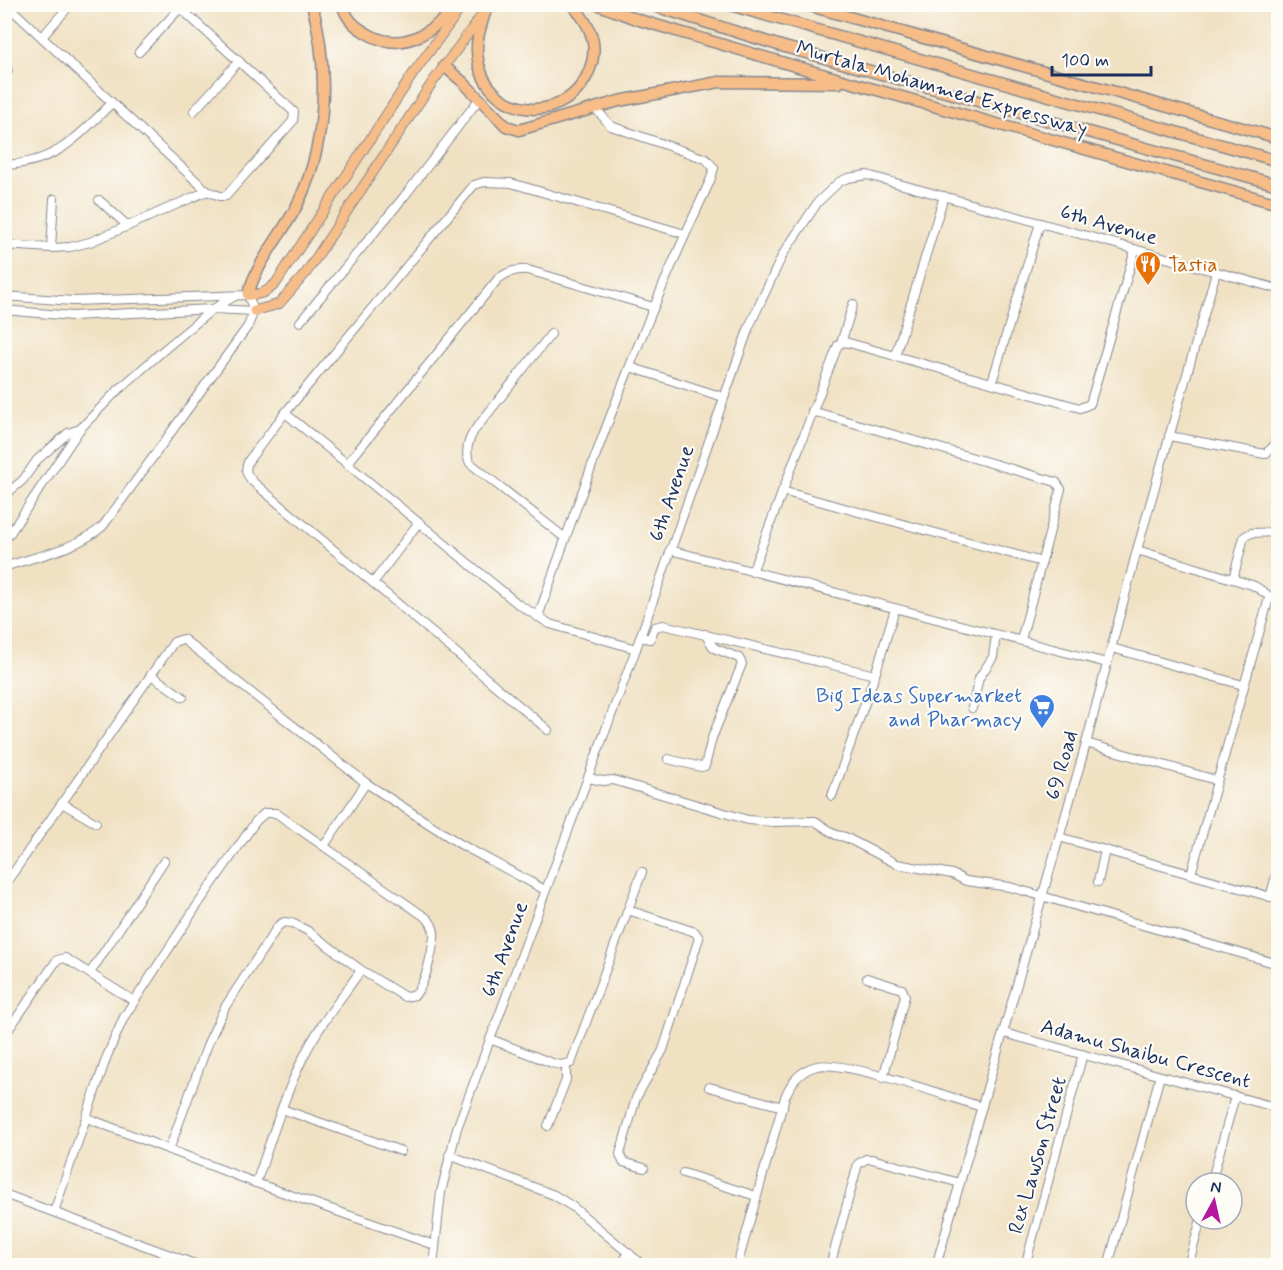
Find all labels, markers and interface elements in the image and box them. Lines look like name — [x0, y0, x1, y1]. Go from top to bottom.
street label: Murtala Mohammed Expressway — [793, 34, 1091, 144]
scale bar — [1052, 39, 1151, 77]
text: 100 m — [1061, 49, 1109, 73]
street label: 6th Avenue — [1057, 198, 1161, 252]
restaurant icon: Tastia — [1133, 249, 1163, 287]
place label: Tastia — [1168, 251, 1218, 279]
street label: 6th Avenue — [642, 442, 701, 545]
place label: Big Ideas Supermarket and Pharmacy — [816, 682, 1022, 734]
supermarket icon: Big Ideas Supermarket and Pharmacy — [1027, 692, 1057, 730]
street label: 69 Road — [1039, 727, 1085, 803]
street label: 6th Avenue — [475, 898, 535, 1001]
street label: Adamu Shaibu Crescent — [1038, 1012, 1254, 1095]
street label: Rex Lawson Street — [1002, 1073, 1074, 1237]
north arrow — [1184, 1171, 1244, 1231]
text: N — [1209, 1176, 1223, 1199]

